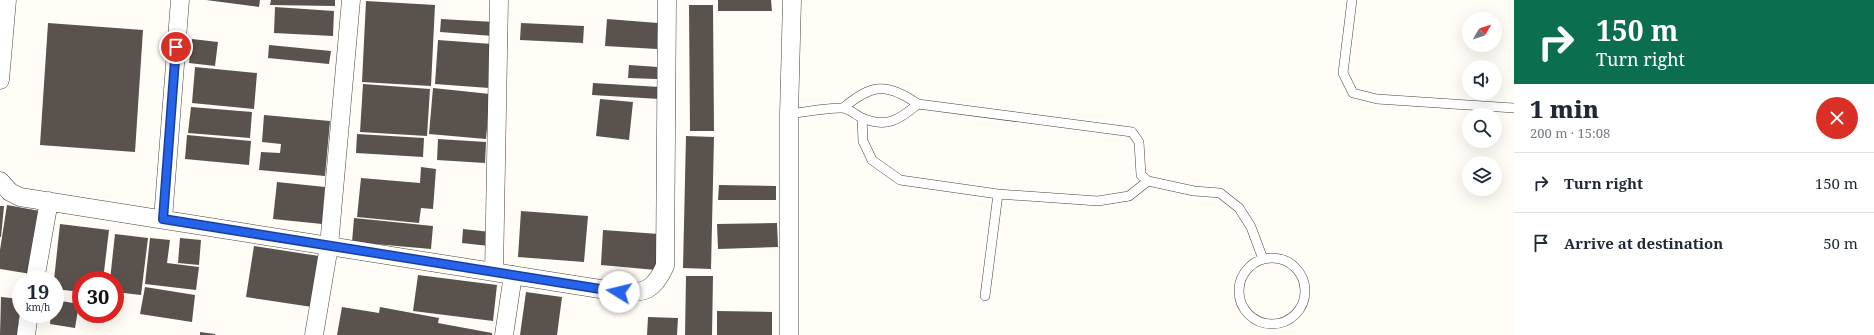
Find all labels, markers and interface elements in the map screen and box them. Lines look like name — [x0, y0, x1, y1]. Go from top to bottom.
text: 150 m — [1596, 11, 1678, 49]
north arrow — [1462, 12, 1502, 52]
map controls — [1462, 12, 1502, 196]
icon: right — [1530, 16, 1582, 68]
pin — [159, 30, 193, 64]
icon: arrive — [165, 36, 187, 58]
text: Turn right — [1596, 47, 1685, 71]
button: sound — [1462, 60, 1502, 100]
text: 1 min — [1530, 92, 1599, 125]
button: close — [1816, 97, 1858, 139]
button: search — [1462, 108, 1502, 148]
text: 200 m · 15:08 — [1530, 124, 1610, 142]
button: layers — [1462, 156, 1502, 196]
icon: right — [1530, 172, 1552, 194]
text: Turn right — [1564, 173, 1643, 193]
text: 150 m — [1815, 173, 1858, 193]
icon: arrive — [1530, 232, 1552, 254]
text: Arrive at destination — [1564, 233, 1723, 253]
text: 50 m — [1823, 233, 1858, 253]
speed limit sign: 30 — [72, 271, 124, 323]
position arrow — [598, 271, 640, 313]
text: 19 — [27, 278, 49, 305]
text: km/h — [26, 300, 50, 314]

